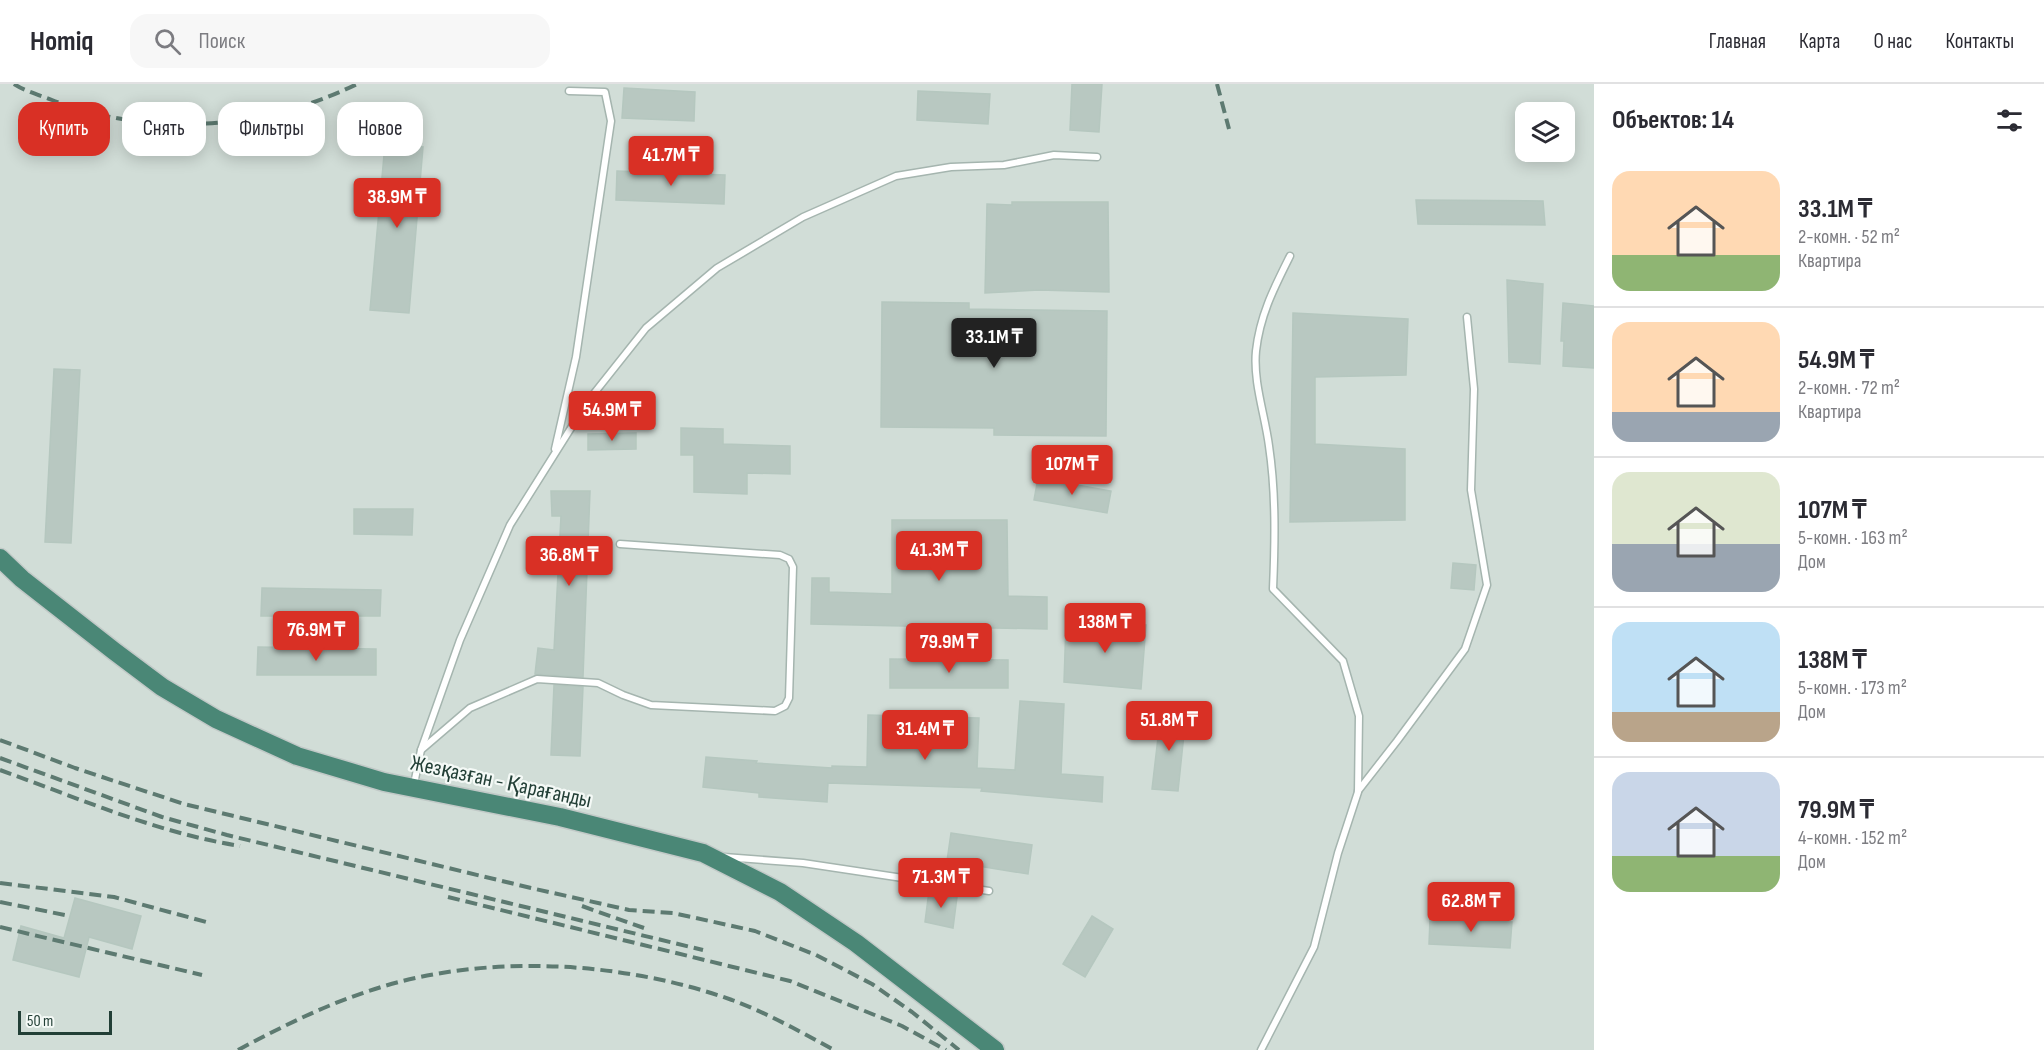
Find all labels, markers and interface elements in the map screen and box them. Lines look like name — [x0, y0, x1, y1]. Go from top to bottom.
search box — [130, 14, 550, 68]
text: Homiq — [30, 25, 94, 58]
icon: search — [151, 25, 184, 58]
text: Поиск — [199, 28, 245, 55]
text: Главная — [1709, 29, 1766, 54]
text: Карта — [1799, 29, 1840, 54]
text: О нас — [1873, 29, 1912, 54]
text: Контакты — [1945, 29, 2014, 54]
chip: Купить — [18, 102, 110, 156]
chip: Снять — [122, 102, 206, 156]
chip: Фильтры — [218, 102, 325, 156]
chip: Новое — [337, 102, 423, 156]
map controls — [1515, 102, 1575, 162]
button: layers — [1515, 102, 1575, 162]
icon: filters — [1993, 104, 2026, 137]
text: Объектов: 14 — [1612, 105, 1734, 136]
pin: 41.7M ₸ — [616, 136, 726, 187]
text: 41.7M ₸ — [643, 143, 699, 167]
pin: 38.9M ₸ — [342, 178, 452, 229]
text: 38.9M ₸ — [368, 185, 426, 209]
text: 33.1M ₸ — [1798, 194, 1872, 225]
icon: home — [1660, 195, 1732, 267]
text: 2-комн. · 52 m² — [1798, 225, 1900, 249]
text: Квартира — [1798, 249, 1862, 273]
pin: 33.1M ₸ — [939, 318, 1049, 369]
text: 33.1M ₸ — [965, 325, 1023, 349]
text: 54.9M ₸ — [1798, 345, 1874, 376]
icon: home — [1660, 346, 1732, 418]
text: 2-комн. · 72 m² — [1798, 376, 1900, 400]
pin: 54.9M ₸ — [557, 391, 667, 442]
text: 54.9M ₸ — [583, 398, 641, 422]
text: Квартира — [1798, 400, 1862, 424]
pin: 107M ₸ — [1023, 445, 1121, 496]
text: 107M ₸ — [1046, 452, 1098, 476]
text: 107M ₸ — [1798, 495, 1867, 526]
icon: home — [1660, 496, 1732, 568]
text: 5-комн. · 163 m² — [1798, 526, 1908, 550]
pin: 41.3M ₸ — [884, 531, 994, 582]
pin: 36.8M ₸ — [514, 536, 624, 587]
text: 41.3M ₸ — [910, 538, 968, 562]
text: 36.8M ₸ — [540, 543, 598, 567]
text: Дом — [1798, 550, 1826, 574]
pin: 138M ₸ — [1056, 603, 1154, 654]
text: 138M ₸ — [1079, 610, 1131, 634]
pin: 76.9M ₸ — [261, 611, 371, 662]
text: 76.9M ₸ — [287, 618, 345, 642]
pin: 79.9M ₸ — [894, 623, 1004, 674]
text: 79.9M ₸ — [920, 630, 978, 654]
text: 138M ₸ — [1798, 645, 1867, 676]
icon: home — [1660, 646, 1732, 718]
text: 5-комн. · 173 m² — [1798, 676, 1907, 700]
text: Дом — [1798, 700, 1826, 724]
pin: 51.8M ₸ — [1114, 701, 1224, 752]
text: 51.8M ₸ — [1140, 708, 1198, 732]
pin: 31.4M ₸ — [870, 710, 980, 761]
text: 31.4M ₸ — [896, 717, 954, 741]
street label: Жезқазған - Қарағанды — [408, 750, 594, 814]
text: 79.9M ₸ — [1798, 795, 1874, 826]
icon: home — [1660, 796, 1732, 868]
text: 4-комн. · 152 m² — [1798, 826, 1907, 850]
text: Дом — [1798, 850, 1826, 874]
pin: 71.3M ₸ — [886, 858, 996, 909]
text: 71.3M ₸ — [912, 865, 970, 889]
pin: 62.8M ₸ — [1416, 882, 1526, 933]
text: 62.8M ₸ — [1442, 889, 1500, 913]
scale bar — [18, 1008, 112, 1036]
text: 50 m — [27, 1012, 53, 1031]

